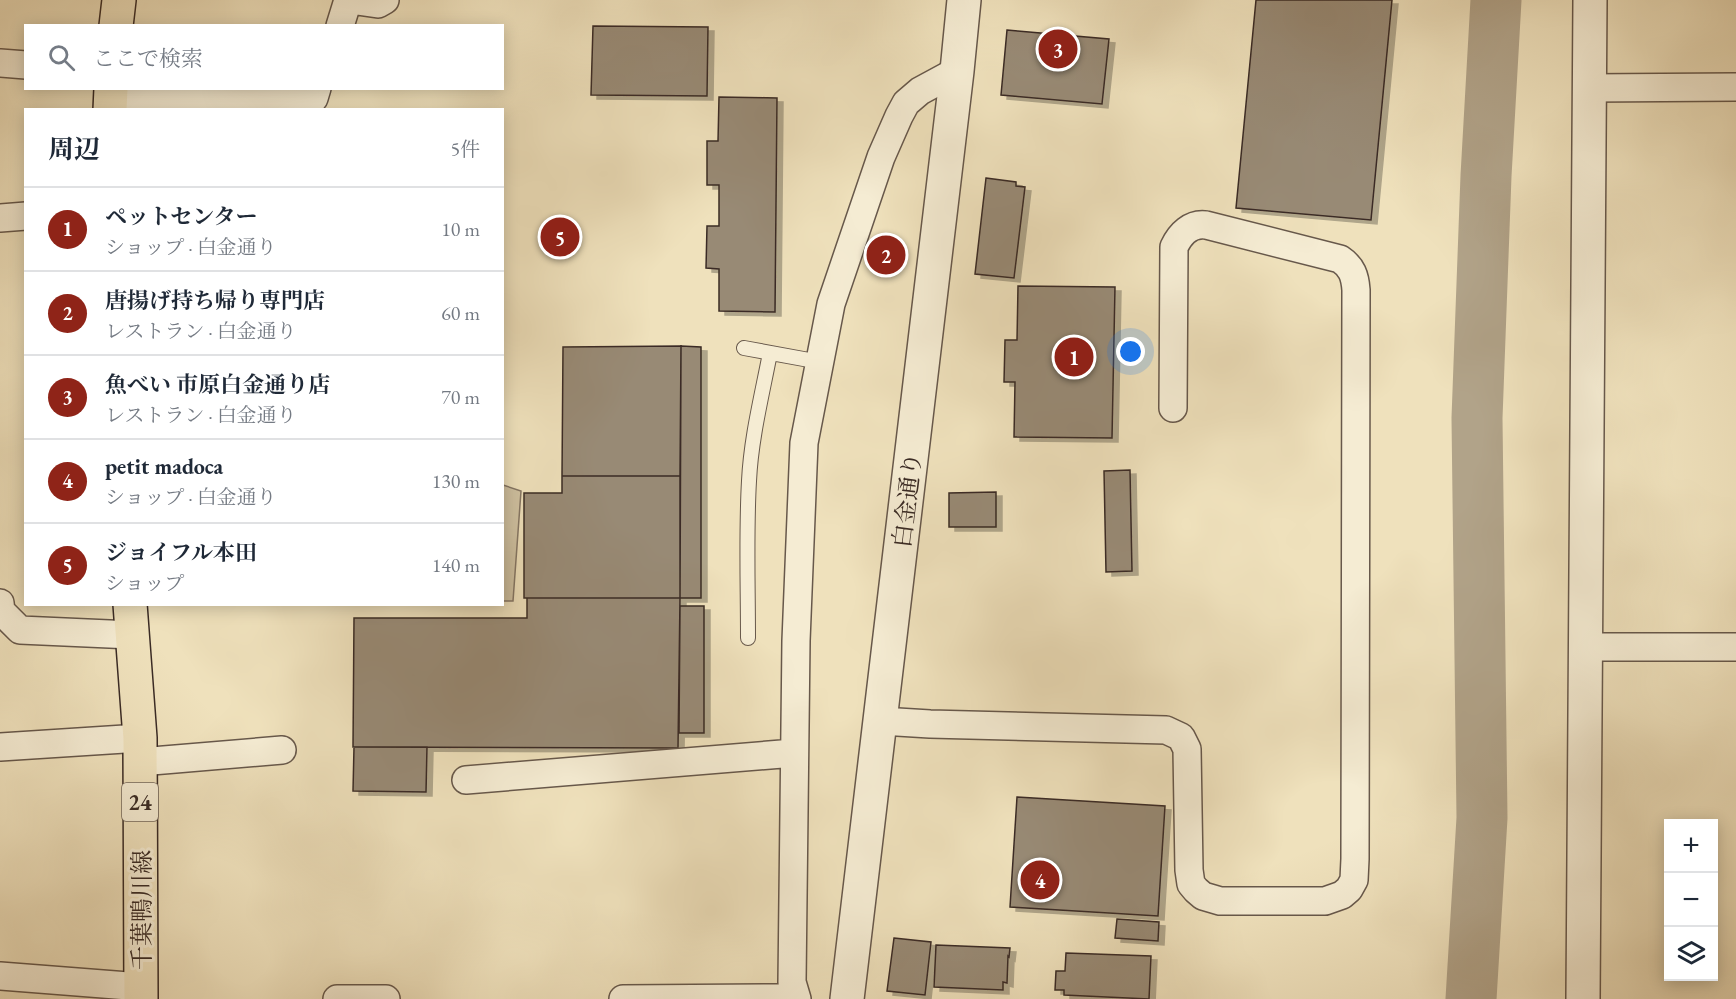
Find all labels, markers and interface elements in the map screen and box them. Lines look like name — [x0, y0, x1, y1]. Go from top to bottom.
search box — [24, 24, 504, 90]
pin: 3 — [1038, 26, 1078, 72]
icon: search — [45, 41, 78, 74]
text: ここで検索 — [93, 44, 203, 73]
text: 周辺 — [48, 132, 100, 166]
text: 5件 — [450, 136, 480, 162]
text: ペットセンター — [105, 202, 257, 231]
pin: 5 — [540, 214, 580, 260]
text: 1 — [62, 216, 73, 242]
text: 10 m — [441, 216, 480, 242]
pin: 2 — [866, 232, 906, 278]
text: ショップ · 白金通り — [105, 234, 277, 260]
text: 唐揚げ持ち帰り専門店 — [105, 286, 325, 315]
text: 2 — [62, 300, 73, 326]
text: 60 m — [441, 300, 480, 326]
text: レストラン · 白金通り — [105, 318, 296, 344]
pin: 1 — [1054, 334, 1094, 380]
your location — [1116, 337, 1145, 366]
text: 魚べい 市原白金通り店 — [105, 370, 330, 399]
text: 3 — [62, 384, 73, 410]
text: 70 m — [441, 384, 480, 410]
text: レストラン · 白金通り — [105, 402, 296, 428]
street label: 白金通り — [886, 450, 928, 550]
text: petit madoca — [105, 452, 223, 481]
text: 4 — [62, 468, 73, 494]
text: 130 m — [432, 468, 480, 494]
text: ショップ · 白金通り — [105, 484, 277, 510]
text: ジョイフル本田 — [105, 538, 257, 567]
text: 5 — [62, 552, 73, 578]
text: 140 m — [432, 552, 480, 578]
text: ショップ — [105, 570, 185, 596]
road number: 24 — [122, 783, 158, 821]
map controls — [1664, 819, 1718, 981]
button: + — [1664, 819, 1718, 873]
street label: 千葉鴨川線 — [126, 850, 157, 970]
pin: 4 — [1020, 858, 1060, 902]
button: − — [1664, 873, 1718, 927]
button: layers — [1664, 927, 1718, 981]

